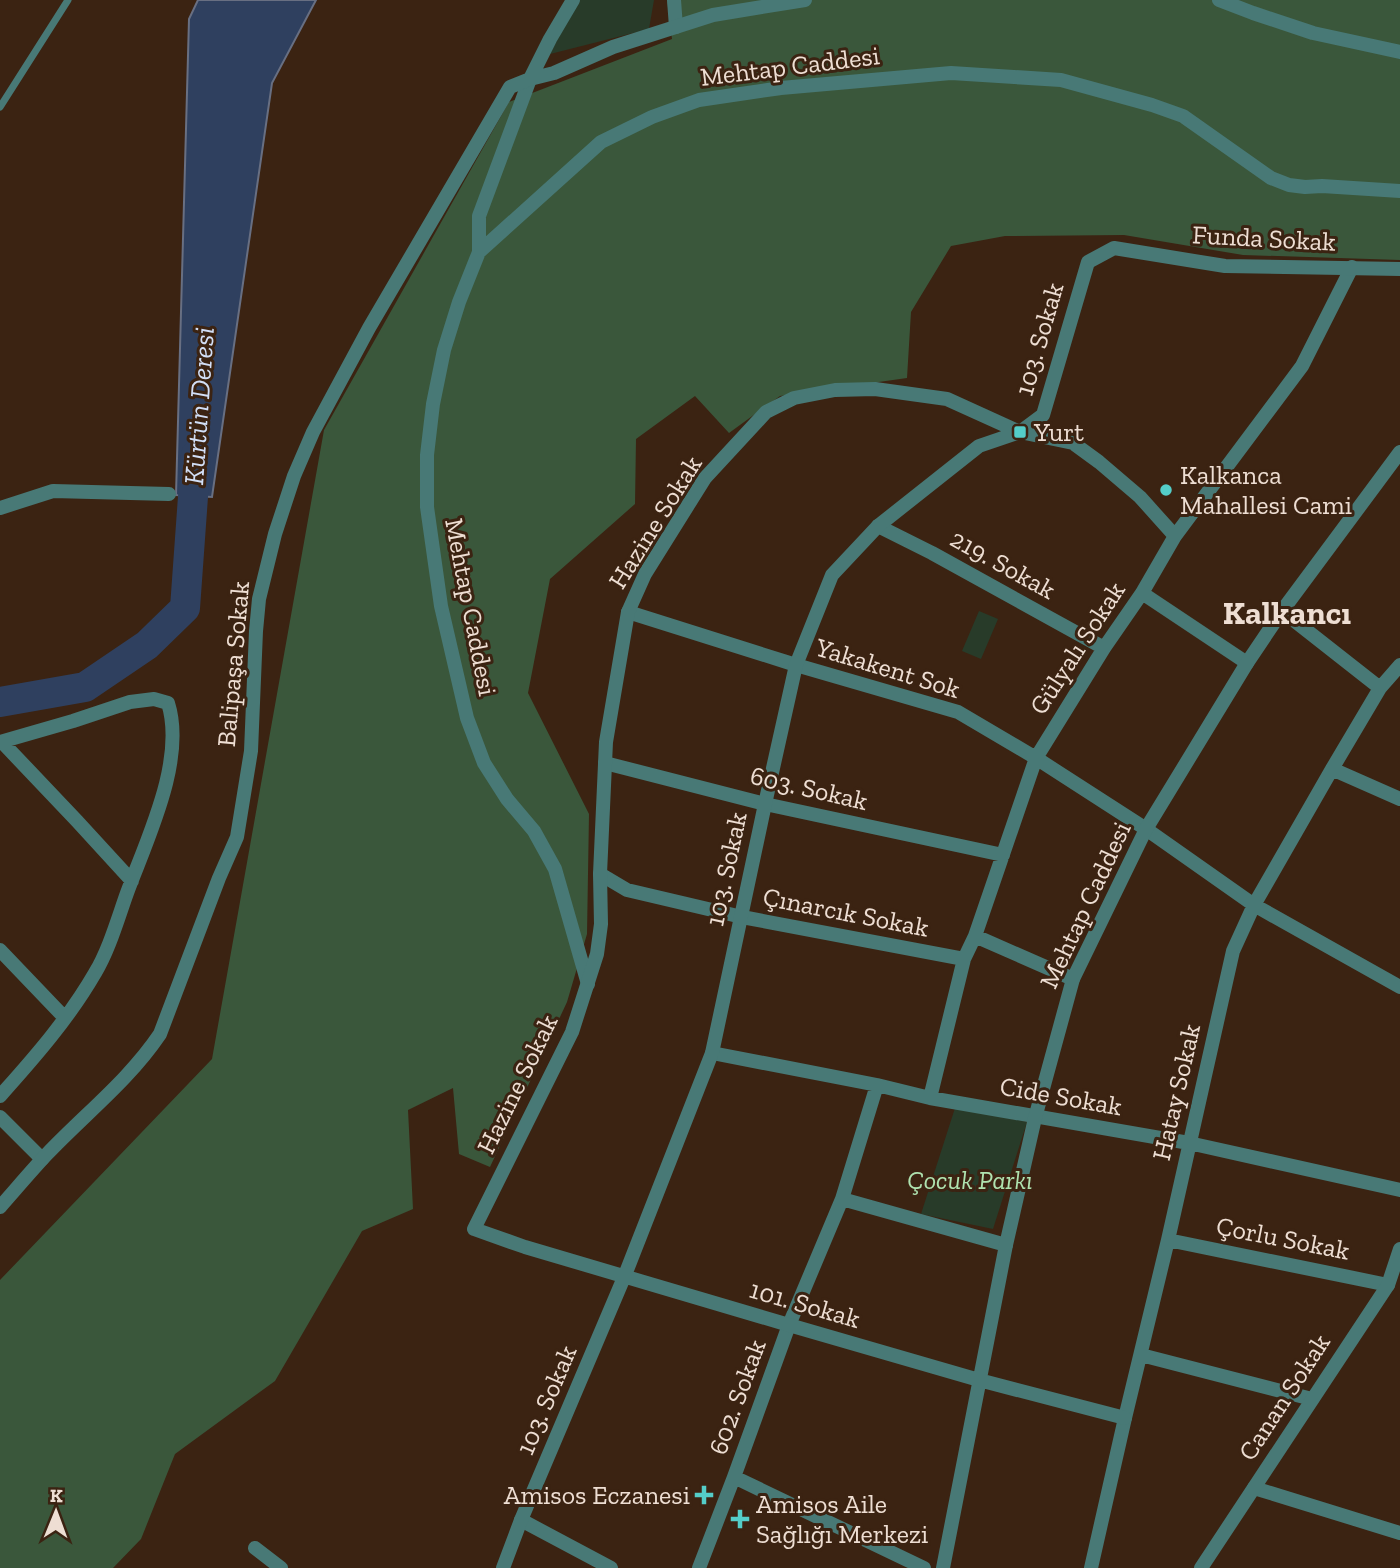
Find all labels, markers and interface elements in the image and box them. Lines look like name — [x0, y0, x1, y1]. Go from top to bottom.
street label: Mehtap Caddesi — [699, 39, 881, 93]
street label: Funda Sokak — [1191, 218, 1337, 258]
street label: 103. Sokak — [1008, 278, 1070, 399]
water label: Kürtün Deresi — [177, 326, 221, 486]
place label: Yurt — [1033, 416, 1084, 448]
marker: Yurt — [1012, 424, 1028, 440]
street label: Hazine Sokak — [601, 449, 709, 595]
place label: Kalkanca Mahallesi Cami — [1180, 459, 1352, 521]
marker: Kalkanca Mahallesi Cami — [1158, 482, 1174, 498]
street label: Mehtap Caddesi — [438, 515, 504, 699]
street label: 219. Sokak — [945, 522, 1062, 606]
street label: Gülyalı Sokak — [1022, 575, 1132, 720]
street label: Balipaşa Sokak — [210, 579, 256, 748]
district label: Kalkancı — [1223, 593, 1351, 632]
street label: Yakakent Sok — [811, 631, 964, 705]
street label: 603. Sokak — [747, 759, 871, 817]
street label: 103. Sokak — [698, 809, 754, 929]
street label: Mehtap Caddesi — [1032, 817, 1138, 993]
street label: Çınarcık Sokak — [761, 880, 932, 944]
street label: Hazine Sokak — [470, 1009, 565, 1159]
street label: Hatay Sokak — [1145, 1020, 1207, 1163]
street label: Cide Sokak — [998, 1070, 1125, 1123]
park label: Çocuk Parkı — [907, 1164, 1033, 1196]
street label: Çorlu Sokak — [1214, 1209, 1353, 1267]
street label: 101. Sokak — [746, 1273, 864, 1335]
street label: Canan Sokak — [1231, 1327, 1337, 1466]
street label: 602. Sokak — [701, 1335, 773, 1459]
street label: 103. Sokak — [509, 1340, 584, 1460]
north arrow — [21, 1477, 91, 1547]
place label: Amisos Eczanesi — [504, 1479, 690, 1511]
text: K — [50, 1484, 63, 1507]
marker: Amisos Eczanesi — [696, 1487, 712, 1503]
place label: Amisos Aile Sağlığı Merkezi — [756, 1488, 928, 1550]
marker: Amisos Aile Sağlığı Merkezi — [730, 1509, 750, 1529]

